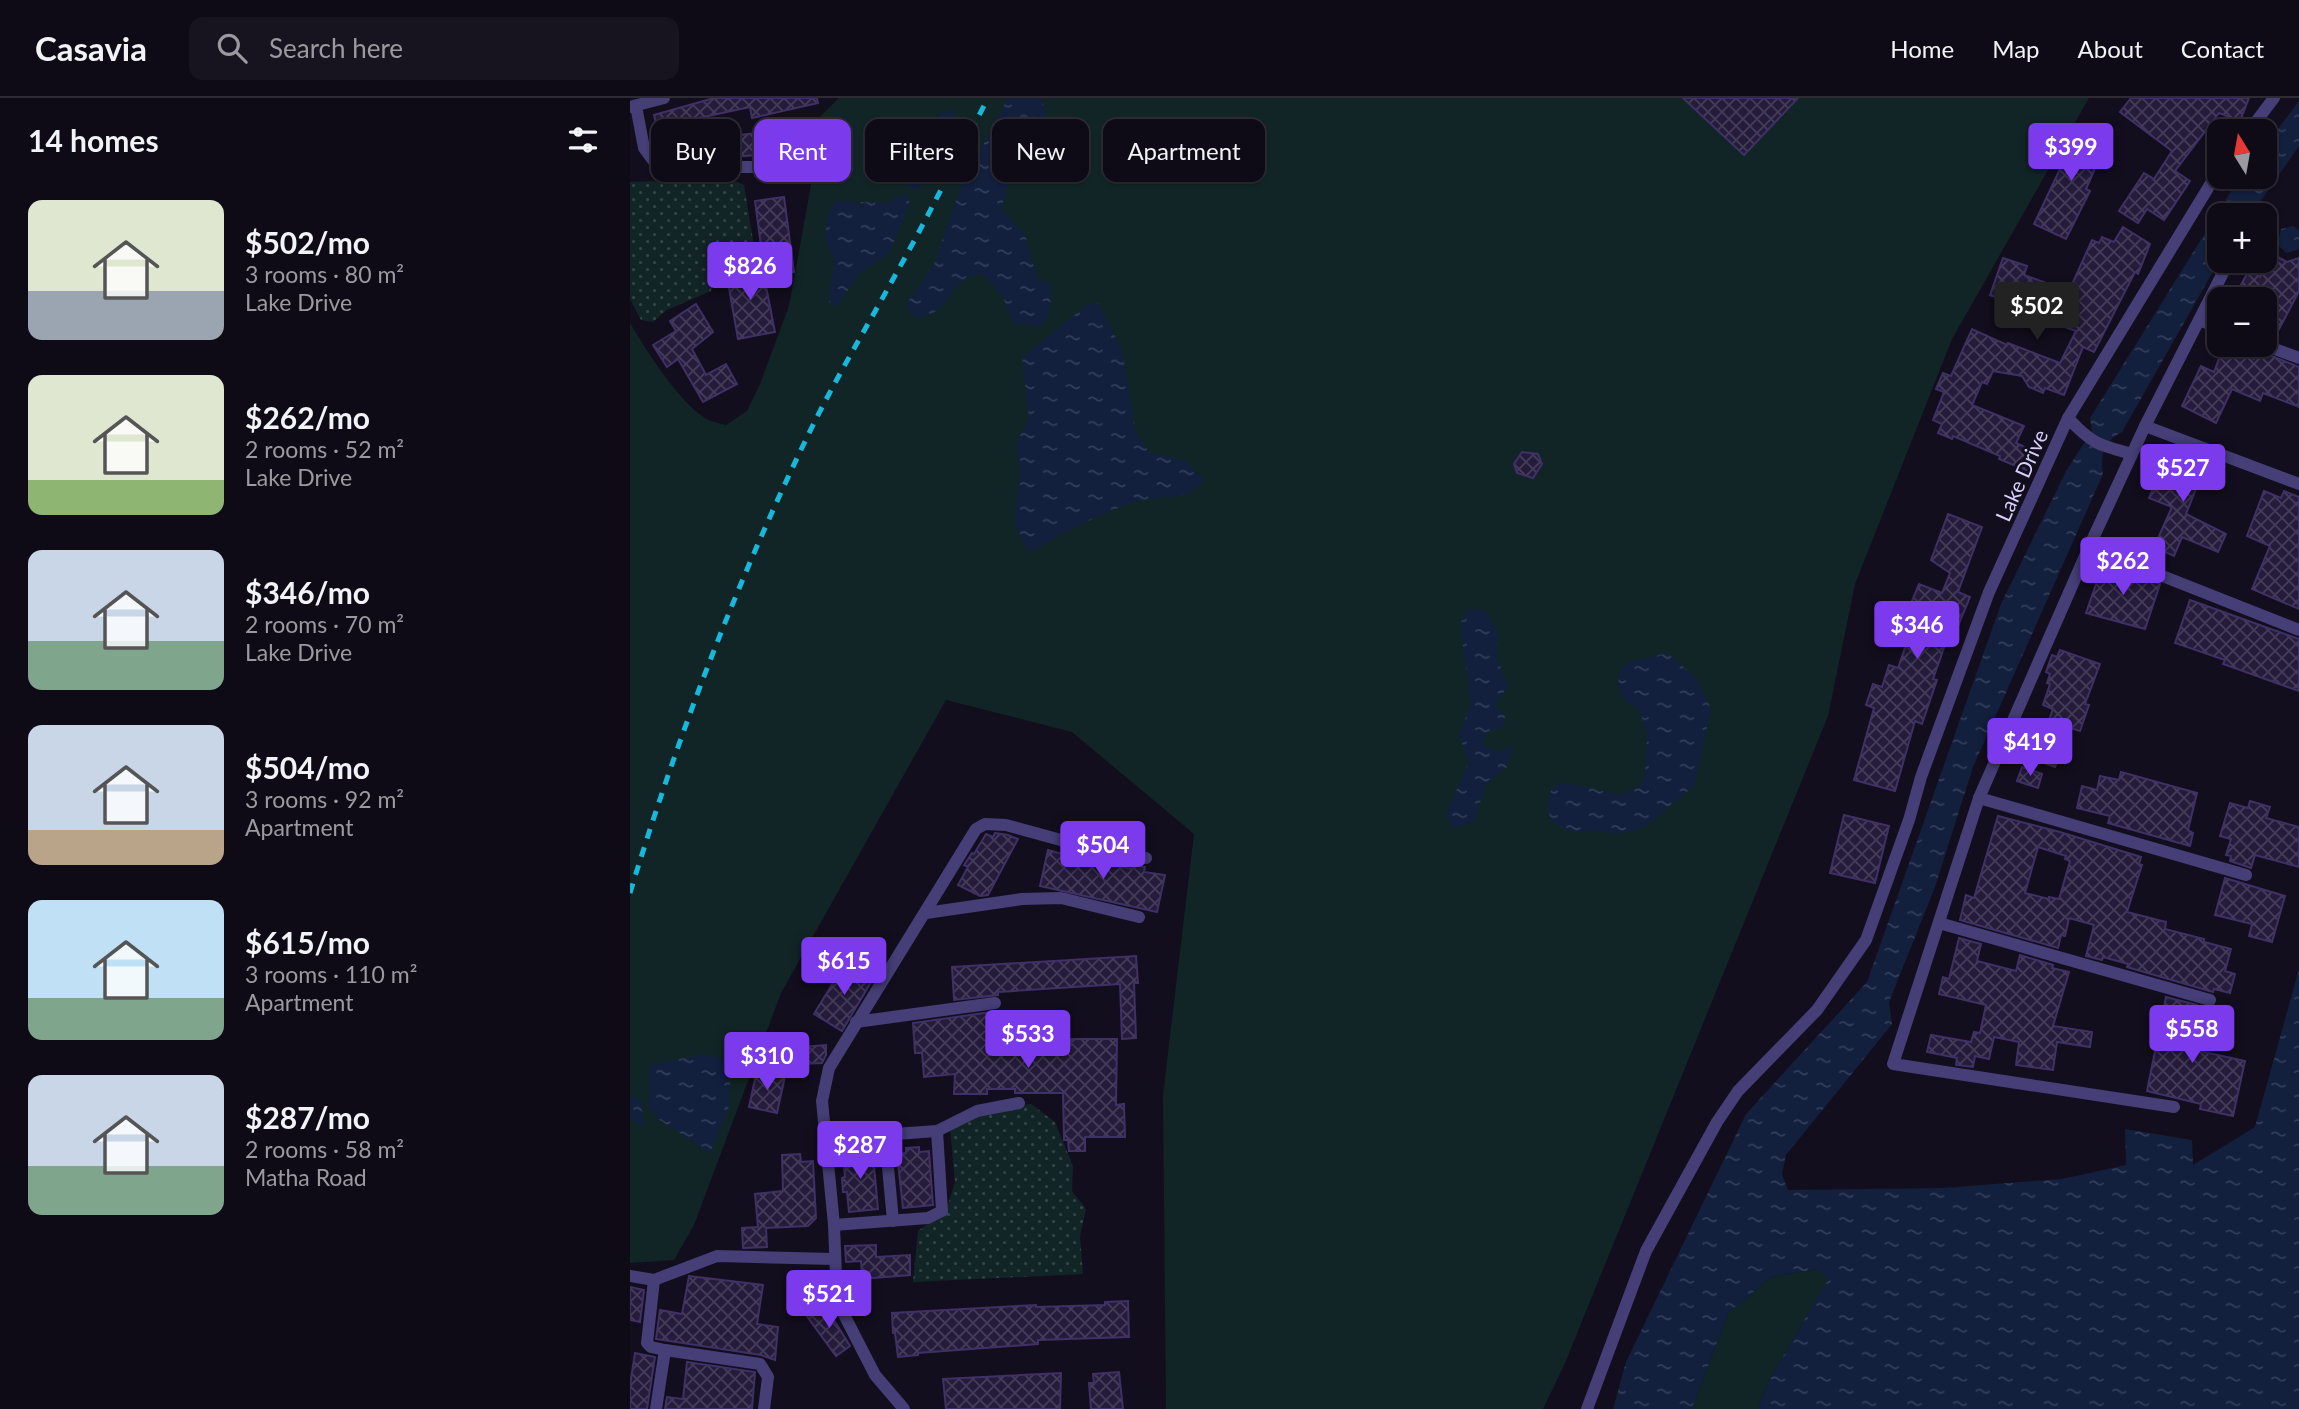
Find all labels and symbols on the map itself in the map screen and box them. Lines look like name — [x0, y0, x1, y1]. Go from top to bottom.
north arrow — [2207, 119, 2277, 189]
pin: $399 — [2030, 123, 2112, 183]
pin: $826 — [709, 242, 791, 302]
pin: $502 — [1996, 282, 2078, 342]
street label: Lake Drive — [1990, 425, 2052, 525]
pin: $527 — [2142, 444, 2224, 504]
pin: $262 — [2082, 538, 2164, 597]
pin: $346 — [1876, 602, 1958, 661]
pin: $419 — [1989, 718, 2071, 778]
pin: $504 — [1062, 822, 1144, 881]
pin: $615 — [803, 937, 885, 997]
pin: $558 — [2151, 1006, 2233, 1065]
pin: $533 — [987, 1010, 1069, 1070]
pin: $310 — [726, 1032, 808, 1092]
pin: $287 — [819, 1122, 901, 1181]
pin: $521 — [788, 1270, 870, 1330]

